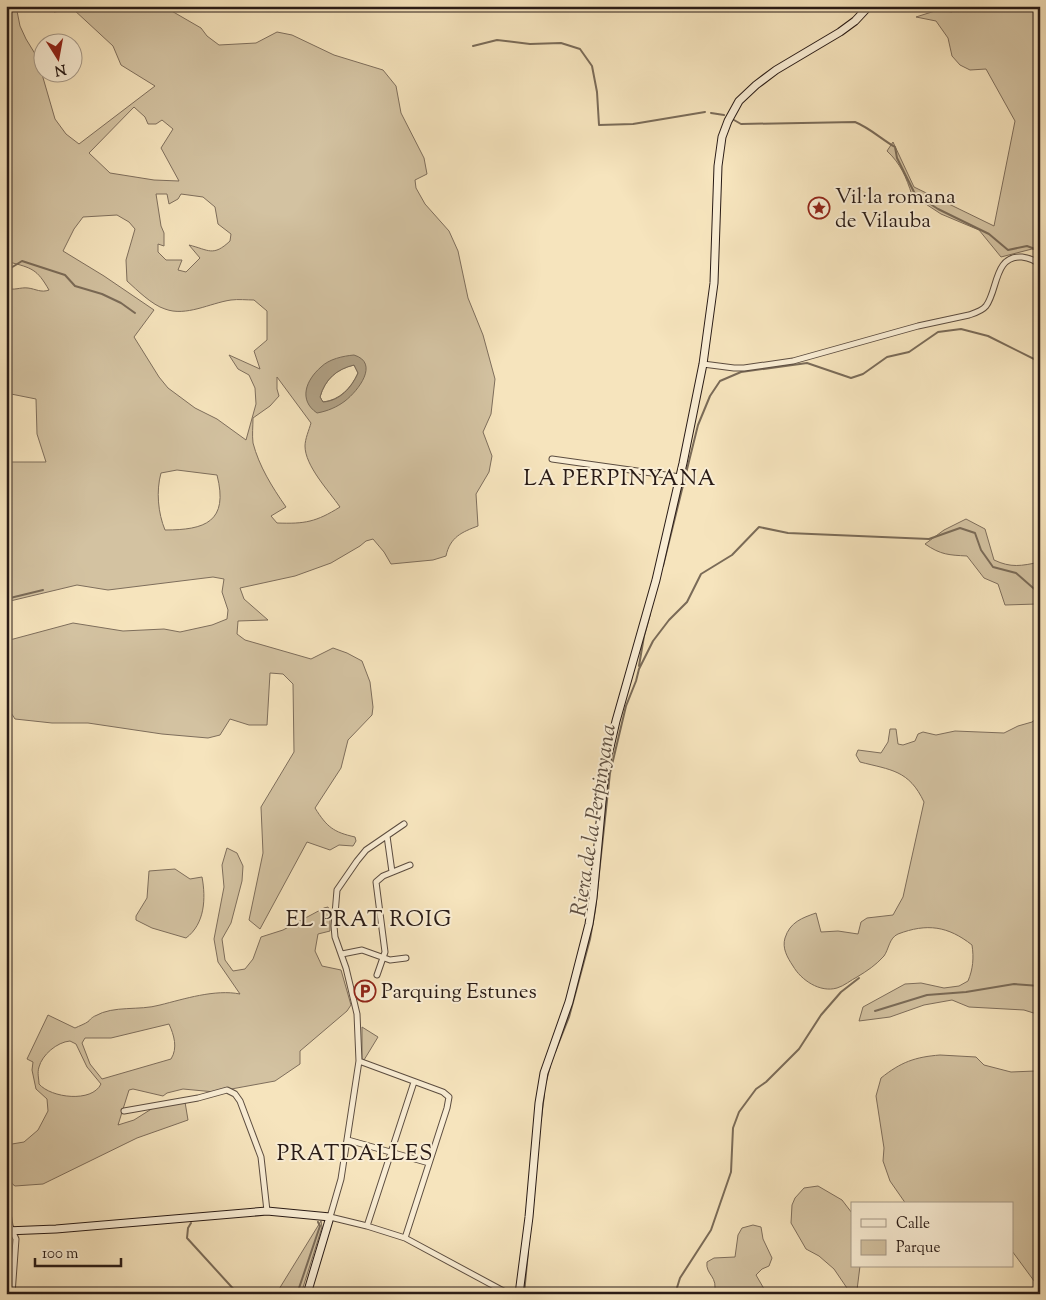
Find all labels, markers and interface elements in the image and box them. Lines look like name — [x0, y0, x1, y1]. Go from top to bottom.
north arrow — [32, 32, 82, 82]
text: N — [53, 58, 67, 80]
place label: Vil·la romana de Vilauba — [835, 183, 956, 237]
place icon: Vil·la romana de Vilauba — [807, 196, 831, 220]
district label: LA PERPINYANA — [523, 464, 717, 496]
water label: Riera de la Perpinyana — [564, 722, 626, 919]
district label: EL PRAT ROIG — [286, 905, 452, 937]
place label: Parquing Estunes — [381, 978, 537, 1008]
parking icon: Parquing Estunes — [353, 979, 377, 1003]
district label: PRATDALLES — [277, 1139, 433, 1171]
legend — [851, 1202, 1014, 1268]
text: Calle — [896, 1214, 930, 1235]
scale bar — [35, 1235, 121, 1267]
text: Parque — [896, 1238, 940, 1259]
text: 100 m — [42, 1244, 79, 1265]

